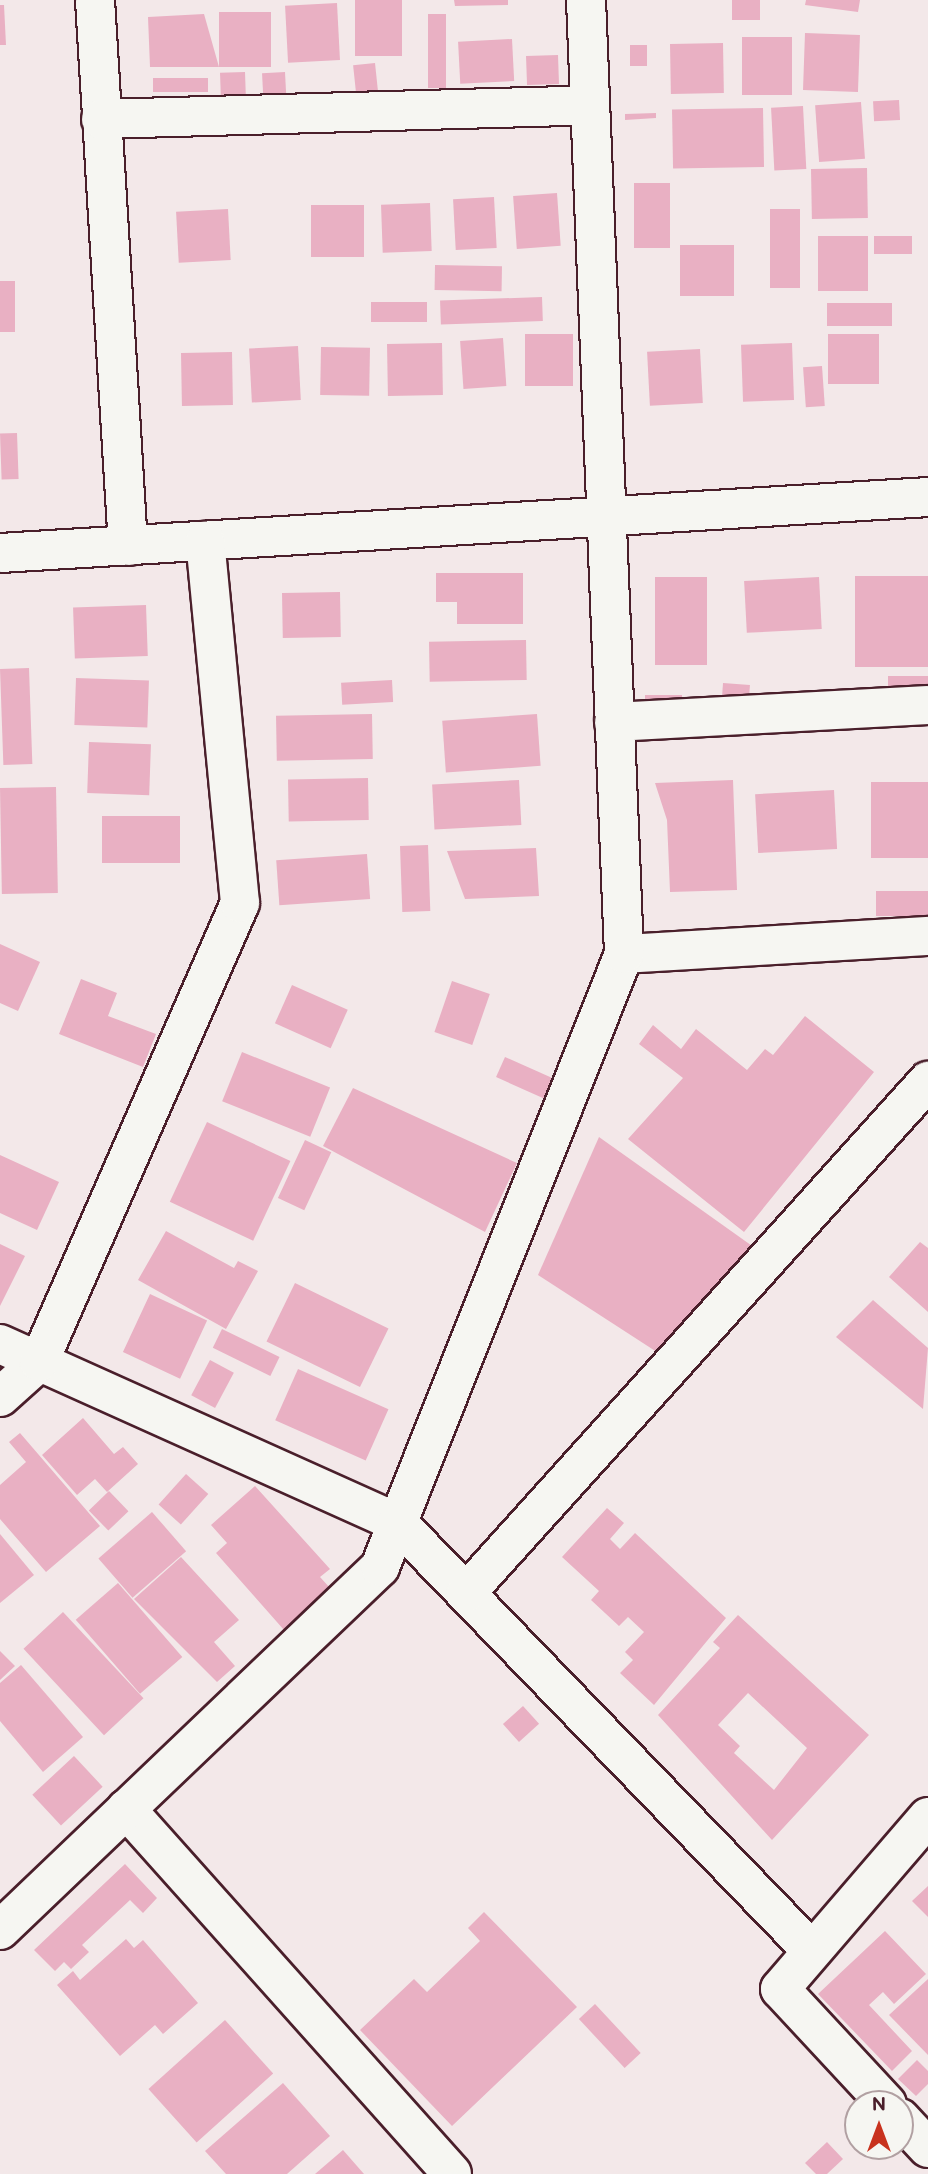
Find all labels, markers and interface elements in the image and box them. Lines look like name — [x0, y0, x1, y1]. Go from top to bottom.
north arrow — [844, 2090, 914, 2160]
text: N — [872, 2094, 886, 2117]

